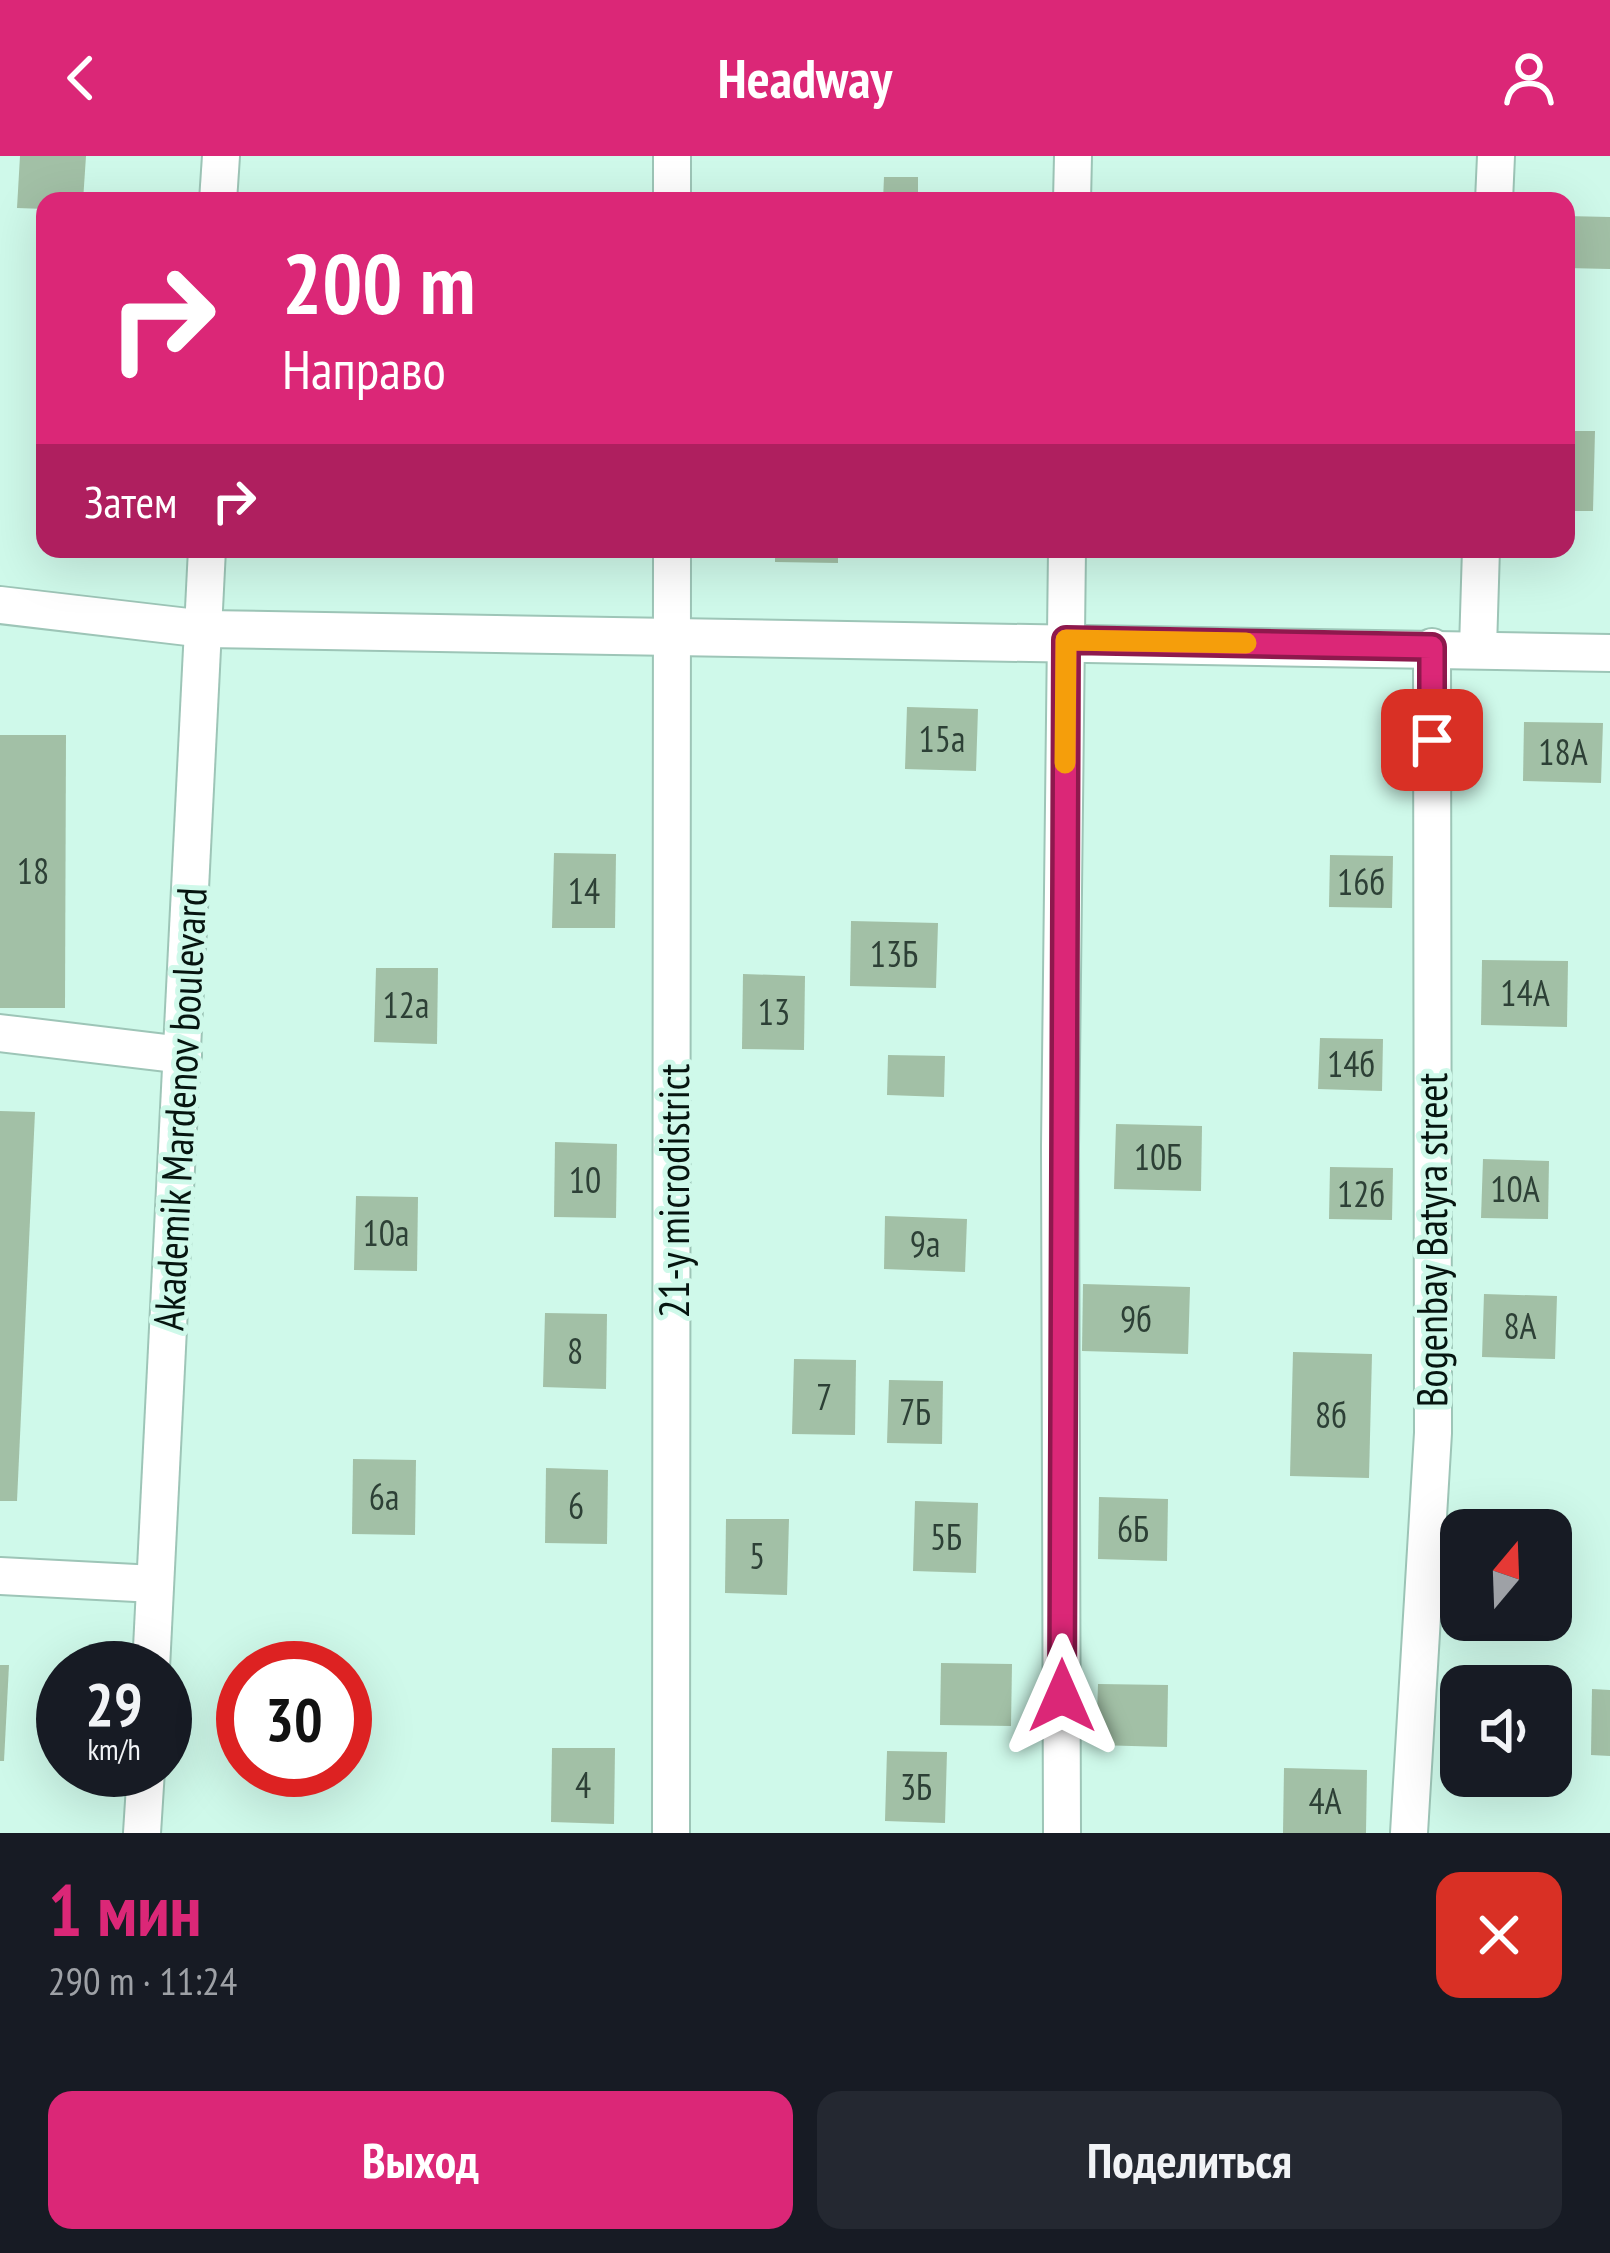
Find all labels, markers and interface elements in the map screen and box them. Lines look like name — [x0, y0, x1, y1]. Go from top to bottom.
text: Headway — [718, 43, 892, 113]
icon: back — [48, 45, 114, 111]
icon: person — [1496, 45, 1562, 111]
text: 200 m — [282, 228, 475, 337]
icon: right — [84, 240, 240, 396]
text: Направо — [282, 334, 446, 404]
icon: right — [201, 468, 267, 534]
text: Затем — [84, 472, 177, 530]
pin — [1381, 689, 1483, 791]
icon: arrive — [1399, 707, 1465, 773]
house number: 15а — [919, 715, 965, 762]
house number: 18А — [1538, 728, 1588, 775]
house number: 18 — [17, 847, 49, 894]
house number: 16б — [1337, 858, 1385, 905]
house number: 14 — [568, 867, 600, 914]
street label: Akademik Mardenov boulevard — [140, 886, 219, 1332]
house number: 13Б — [870, 930, 918, 977]
house number: 14А — [1500, 969, 1550, 1016]
house number: 12а — [383, 981, 429, 1028]
house number: 13 — [758, 988, 790, 1035]
house number: 14б — [1327, 1040, 1375, 1087]
street label: 21-y microdistrict — [646, 1063, 701, 1318]
street label: Bogenbay Batyra street — [1404, 1072, 1459, 1407]
house number: 10Б — [1134, 1133, 1182, 1180]
house number: 10 — [569, 1156, 601, 1203]
house number: 10А — [1490, 1165, 1540, 1212]
house number: 12б — [1337, 1170, 1385, 1217]
house number: 10а — [363, 1209, 409, 1256]
house number: 9а — [910, 1220, 940, 1267]
house number: 9б — [1120, 1295, 1152, 1342]
house number: 8А — [1503, 1302, 1537, 1349]
house number: 8 — [567, 1327, 583, 1374]
house number: 7 — [816, 1373, 832, 1420]
house number: 7Б — [899, 1388, 931, 1435]
house number: 8б — [1315, 1391, 1347, 1438]
house number: 6а — [369, 1473, 399, 1520]
house number: 6 — [568, 1482, 584, 1529]
house number: 6Б — [1117, 1505, 1149, 1552]
north arrow — [1440, 1509, 1572, 1641]
map controls — [1440, 1509, 1572, 1797]
house number: 5Б — [930, 1513, 962, 1560]
house number: 5 — [749, 1532, 765, 1579]
position arrow — [999, 1633, 1125, 1759]
speed limit sign: 30 — [216, 1641, 372, 1797]
text: 29 — [85, 1665, 143, 1743]
button: sound — [1440, 1665, 1572, 1797]
text: km/h — [87, 1729, 141, 1768]
house number: 4 — [575, 1761, 591, 1808]
house number: 3Б — [900, 1763, 932, 1810]
house number: 4А — [1308, 1777, 1342, 1824]
text: 1 мин — [48, 1863, 202, 1956]
button: close — [1436, 1872, 1562, 1998]
text: 290 m · 11:24 — [48, 1955, 237, 2006]
button: Выход — [48, 2091, 793, 2229]
button: Поделиться — [817, 2091, 1562, 2229]

